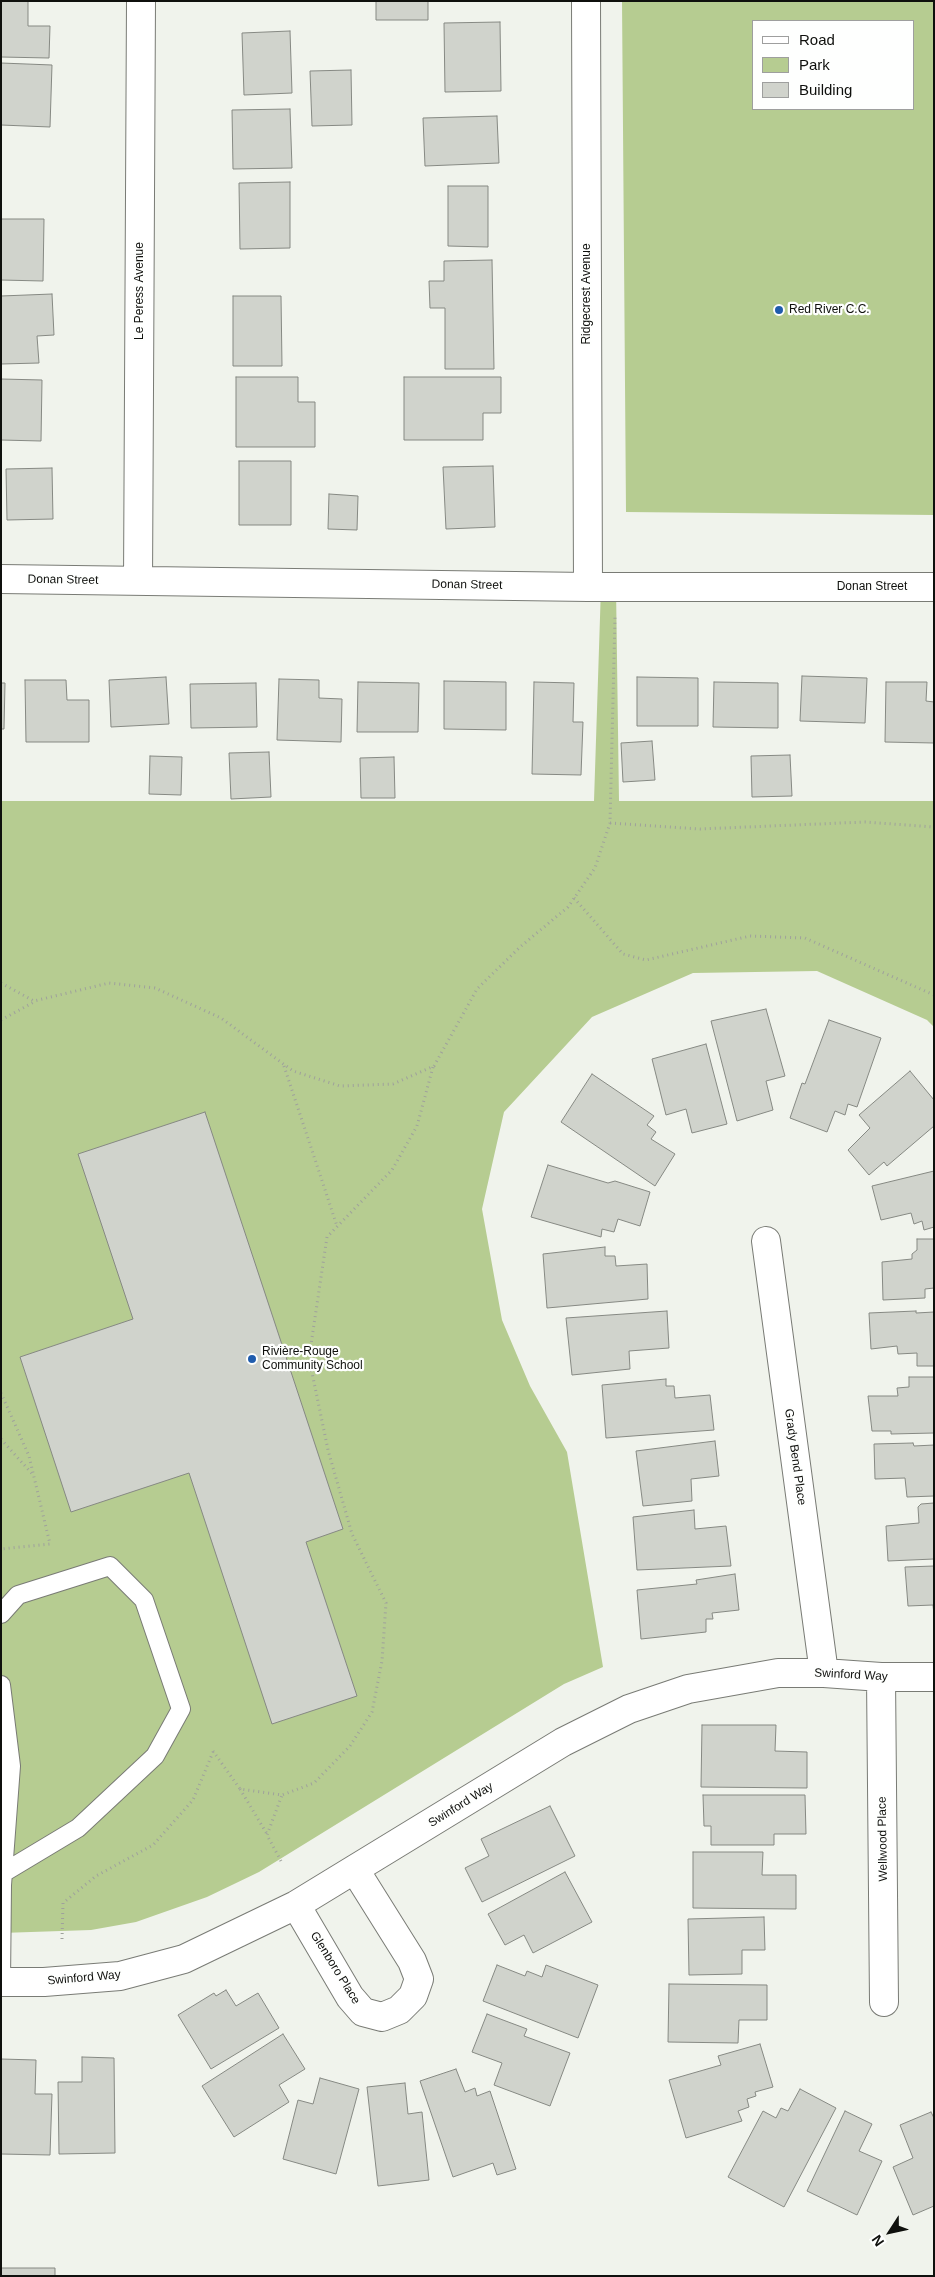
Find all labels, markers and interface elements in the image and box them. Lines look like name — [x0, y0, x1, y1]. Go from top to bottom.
legend — [752, 20, 915, 110]
text: Road — [799, 31, 835, 48]
text: Park — [799, 56, 830, 73]
text: Building — [799, 81, 852, 98]
street label: Le Peress Avenue — [133, 242, 147, 340]
street label: Ridgecrest Avenue — [580, 243, 594, 345]
place label: Red River C.C. — [789, 303, 870, 317]
marker: Red River C.C. — [773, 304, 785, 316]
street label: Donan Street — [28, 572, 98, 588]
street label: Donan Street — [432, 577, 502, 593]
street label: Donan Street — [837, 580, 907, 594]
place label: Rivière-Rouge Community School — [262, 1345, 363, 1373]
marker: Rivière-Rouge Community School — [246, 1353, 258, 1365]
street label: Grady Bend Place — [781, 1408, 809, 1506]
street label: Swinford Way — [814, 1666, 888, 1684]
street label: Swinford Way — [426, 1779, 496, 1831]
street label: Wellwood Place — [875, 1796, 891, 1882]
street label: Glenboro Place — [307, 1929, 363, 2007]
street label: Swinford Way — [47, 1968, 121, 1988]
north arrow — [865, 2207, 915, 2257]
text: N — [868, 2232, 887, 2249]

